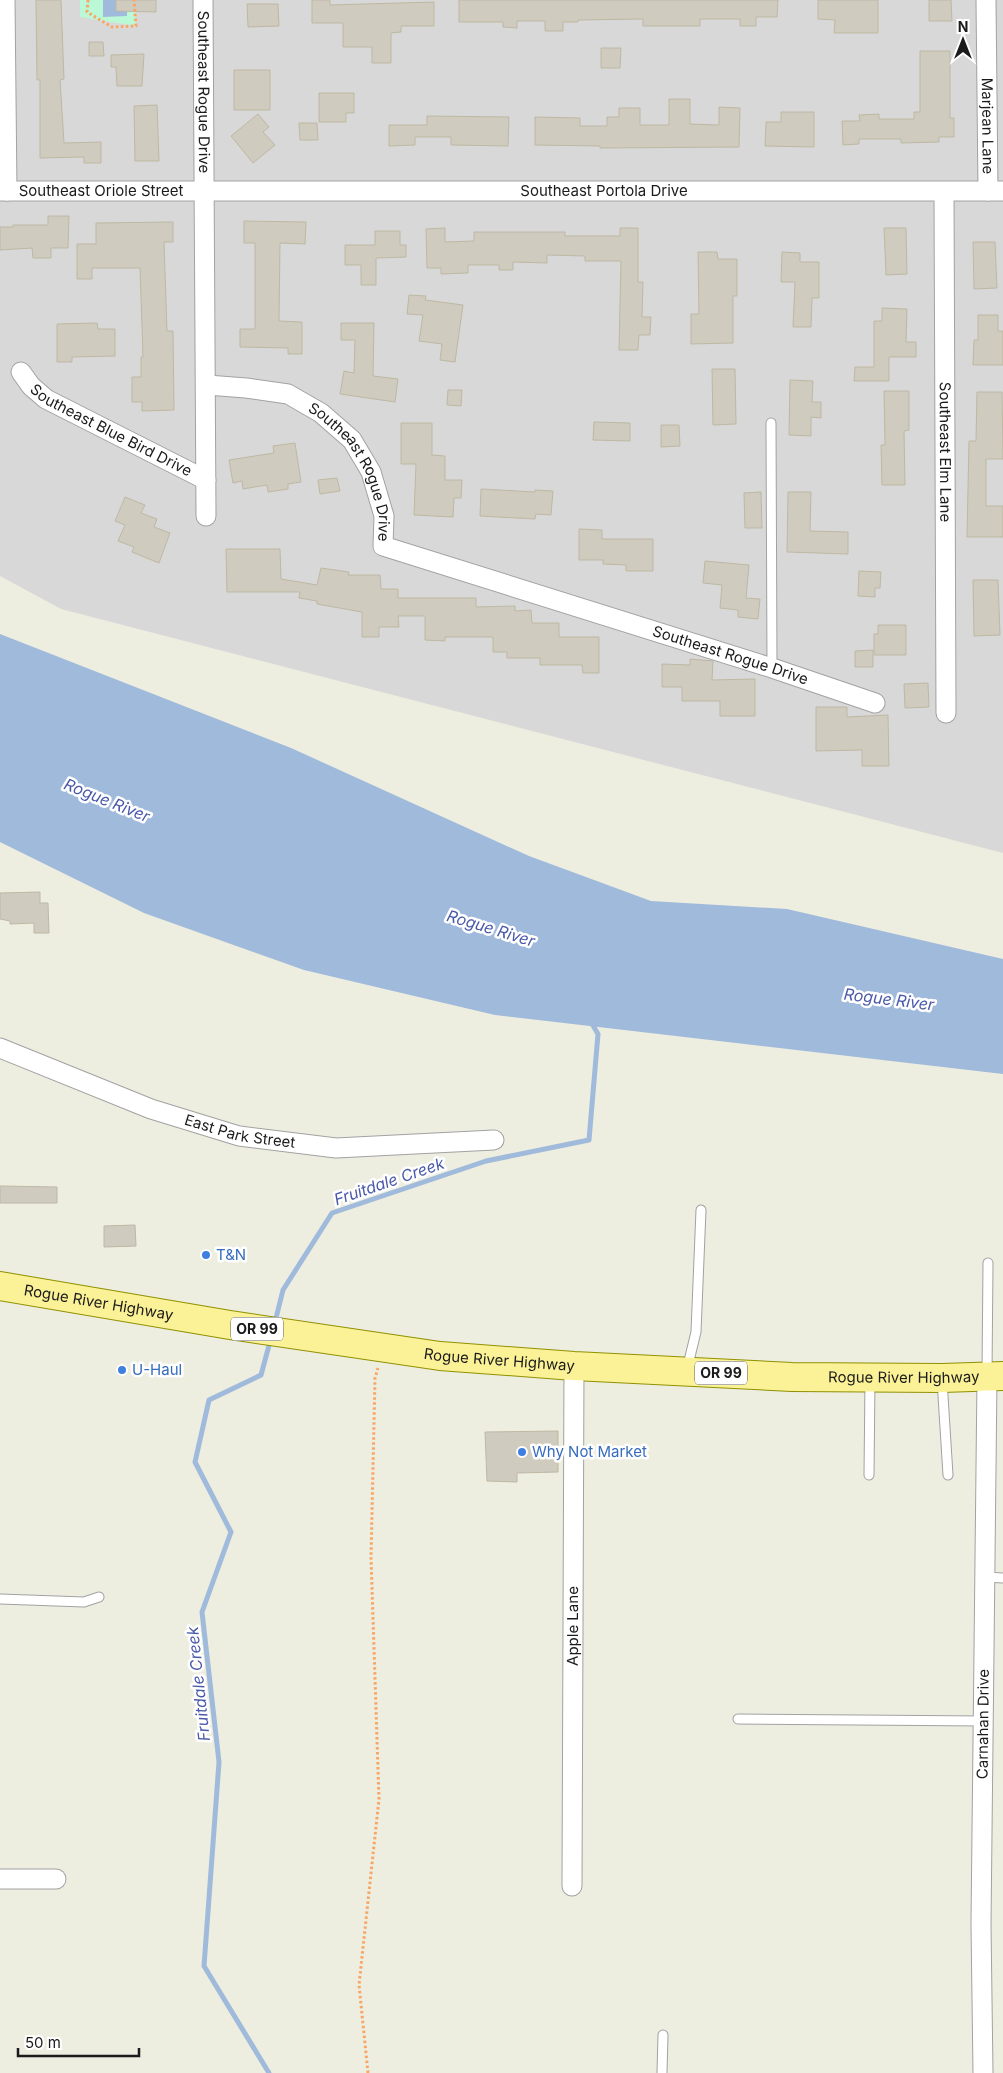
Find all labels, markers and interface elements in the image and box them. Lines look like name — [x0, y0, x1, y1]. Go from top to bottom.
street label: Southeast Rogue Drive — [194, 11, 214, 173]
north arrow — [938, 15, 988, 65]
text: N — [958, 18, 968, 35]
street label: Marjean Lane — [978, 78, 998, 174]
street label: Southeast Oriole Street — [19, 181, 183, 200]
street label: Southeast Portola Drive — [520, 181, 688, 200]
street label: Southeast Blue Bird Drive — [26, 379, 195, 480]
street label: Southeast Elm Lane — [936, 382, 955, 522]
street label: Southeast Rogue Drive — [305, 398, 394, 542]
street label: Southeast Rogue Drive — [650, 621, 811, 689]
water label: Rogue River — [61, 774, 154, 827]
water label: Rogue River — [445, 905, 538, 951]
water label: Rogue River — [843, 984, 936, 1015]
street label: East Park Street — [182, 1110, 297, 1152]
water label: Fruitdale Creek — [331, 1153, 447, 1209]
place label: T&N — [216, 1245, 246, 1264]
marker: T&N — [200, 1249, 212, 1261]
street label: Rogue River Highway — [22, 1280, 175, 1324]
road number: OR 99 — [231, 1318, 283, 1340]
street label: Rogue River Highway — [423, 1344, 576, 1375]
place label: U-Haul — [132, 1360, 182, 1379]
road number: OR 99 — [695, 1362, 747, 1385]
marker: U-Haul — [116, 1364, 128, 1376]
street label: Rogue River Highway — [828, 1367, 980, 1387]
place label: Why Not Market — [532, 1442, 647, 1461]
marker: Why Not Market — [516, 1446, 528, 1458]
street label: Apple Lane — [563, 1586, 582, 1666]
water label: Fruitdale Creek — [182, 1625, 214, 1742]
street label: Carnahan Drive — [973, 1669, 993, 1779]
scale bar — [18, 2026, 139, 2058]
text: 50 m — [25, 2033, 61, 2052]

